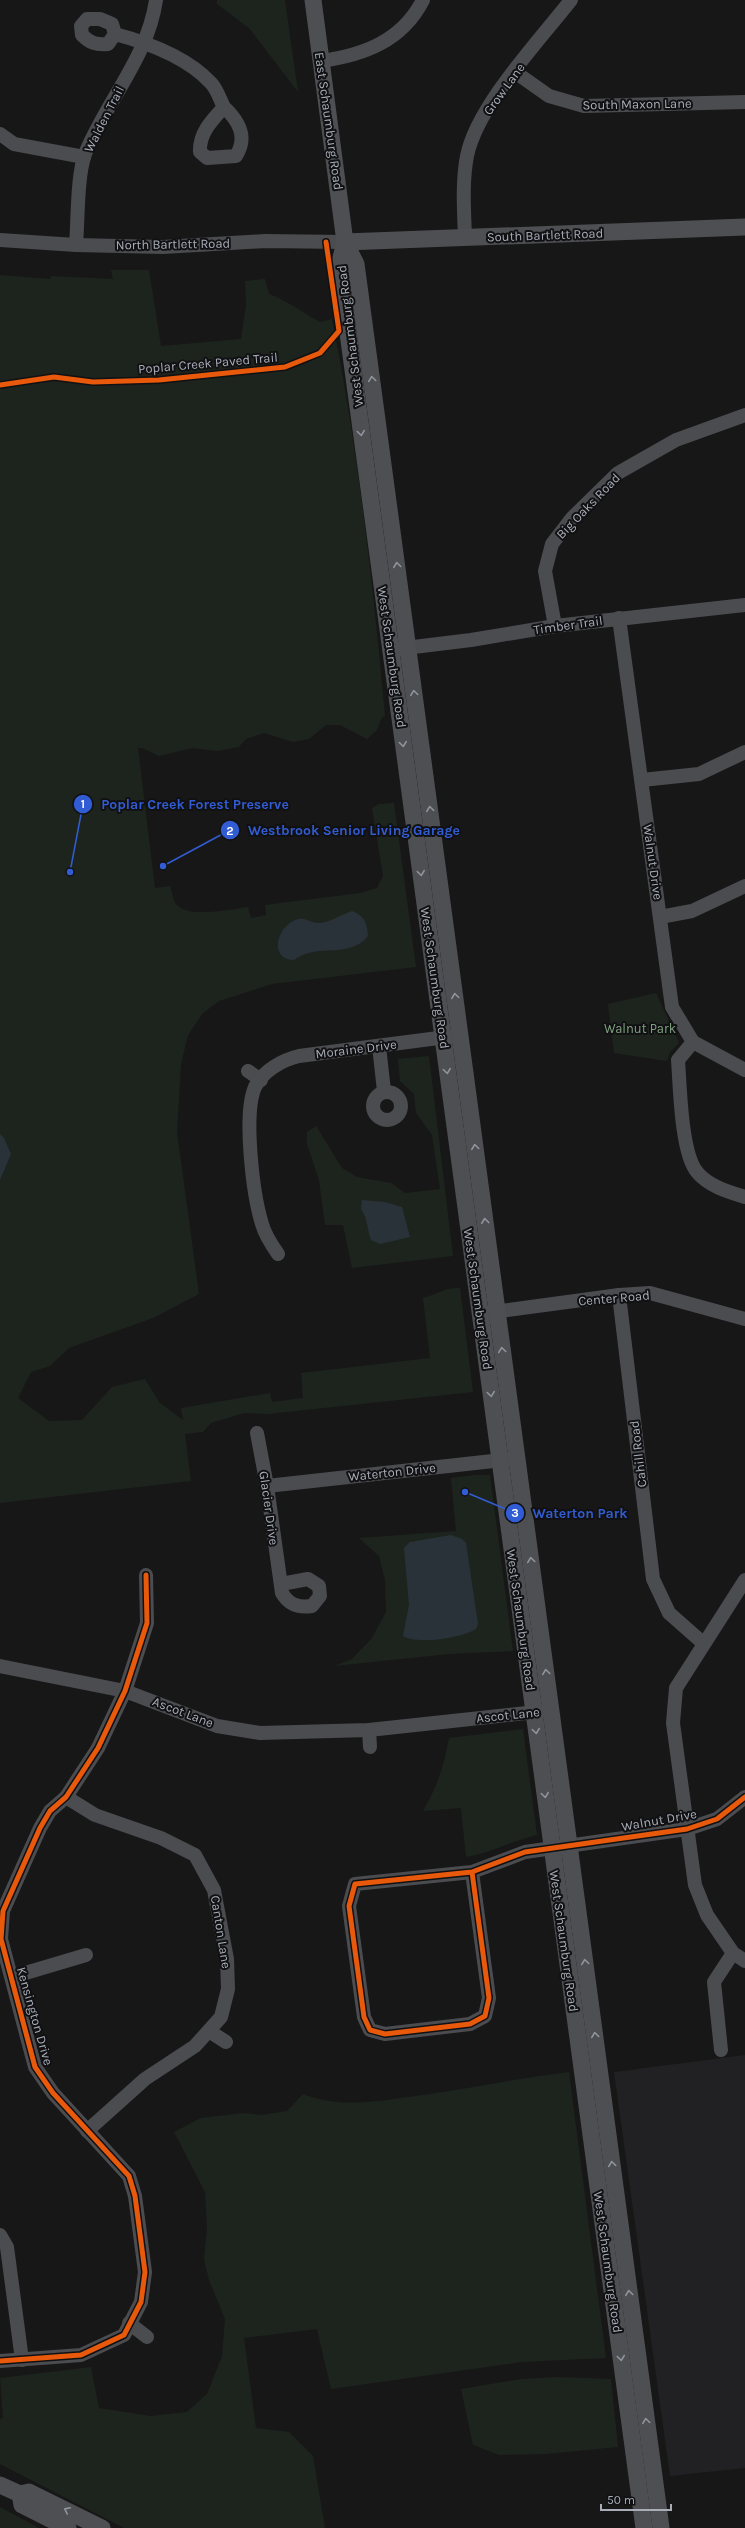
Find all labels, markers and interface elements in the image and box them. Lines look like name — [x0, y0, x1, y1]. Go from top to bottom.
street label: East Schaumburg Road — [312, 51, 346, 191]
street label: Grow Lane — [480, 60, 528, 118]
street label: Walden Trail — [81, 83, 127, 155]
street label: South Maxon Lane — [582, 96, 692, 112]
street label: South Bartlett Road — [486, 225, 604, 245]
street label: North Bartlett Road — [116, 236, 230, 252]
street label: West Schaumburg Road — [334, 264, 366, 408]
street label: Poplar Creek Paved Trail — [138, 349, 278, 377]
one-way arrow — [368, 376, 377, 382]
one-way arrow — [357, 430, 366, 436]
street label: Big Oaks Road — [553, 470, 623, 542]
one-way arrow — [393, 561, 402, 568]
street label: West Schaumburg Road — [375, 585, 409, 729]
street label: Timber Trail — [532, 613, 604, 637]
one-way arrow — [410, 690, 419, 696]
one-way arrow — [398, 741, 407, 747]
callout: Poplar Creek Forest Preserve — [73, 791, 297, 817]
text: Poplar Creek Forest Preserve — [101, 796, 289, 813]
text: 1 — [81, 797, 85, 811]
one-way arrow — [426, 806, 435, 812]
callout: Westbrook Senior Living Garage — [220, 817, 468, 843]
text: Westbrook Senior Living Garage — [248, 822, 460, 839]
street label: Walnut Drive — [640, 823, 666, 901]
text: 2 — [226, 824, 234, 838]
one-way arrow — [416, 870, 425, 876]
street label: West Schaumburg Road — [418, 906, 452, 1050]
one-way arrow — [451, 993, 460, 999]
park label: Walnut Park — [604, 1021, 676, 1036]
street label: Moraine Drive — [314, 1037, 398, 1061]
one-way arrow — [442, 1068, 451, 1074]
one-way arrow — [471, 1144, 480, 1150]
one-way arrow — [481, 1218, 490, 1224]
street label: West Schaumburg Road — [461, 1227, 495, 1371]
street label: Center Road — [578, 1287, 650, 1309]
one-way arrow — [498, 1347, 507, 1353]
one-way arrow — [486, 1391, 495, 1397]
street label: Cahill Road — [626, 1420, 650, 1488]
street label: Waterton Drive — [347, 1460, 437, 1484]
street label: Glacier Drive — [256, 1470, 282, 1546]
callout: Waterton Park — [505, 1500, 636, 1526]
text: Waterton Park — [532, 1505, 628, 1522]
text: 3 — [511, 1506, 519, 1520]
street label: West Schaumburg Road — [504, 1548, 538, 1692]
one-way arrow — [527, 1557, 536, 1564]
one-way arrow — [542, 1668, 551, 1675]
street label: Ascot Lane — [151, 1694, 216, 1731]
street label: Ascot Lane — [475, 1704, 541, 1726]
one-way arrow — [531, 1728, 540, 1734]
one-way arrow — [540, 1792, 549, 1798]
street label: Walnut Drive — [620, 1806, 698, 1834]
street label: West Schaumburg Road — [547, 1869, 581, 2013]
street label: Canton Lane — [208, 1894, 234, 1970]
one-way arrow — [581, 1959, 590, 1965]
street label: Kensington Drive — [14, 1965, 56, 2067]
one-way arrow — [591, 2032, 600, 2038]
one-way arrow — [608, 2161, 617, 2167]
street label: West Schaumburg Road — [591, 2190, 625, 2334]
one-way arrow — [625, 2289, 634, 2296]
one-way arrow — [616, 2355, 625, 2361]
one-way arrow — [642, 2418, 651, 2424]
scale bar — [601, 2486, 671, 2512]
text: 50 m — [607, 2493, 635, 2507]
one-way arrow — [64, 2507, 72, 2515]

